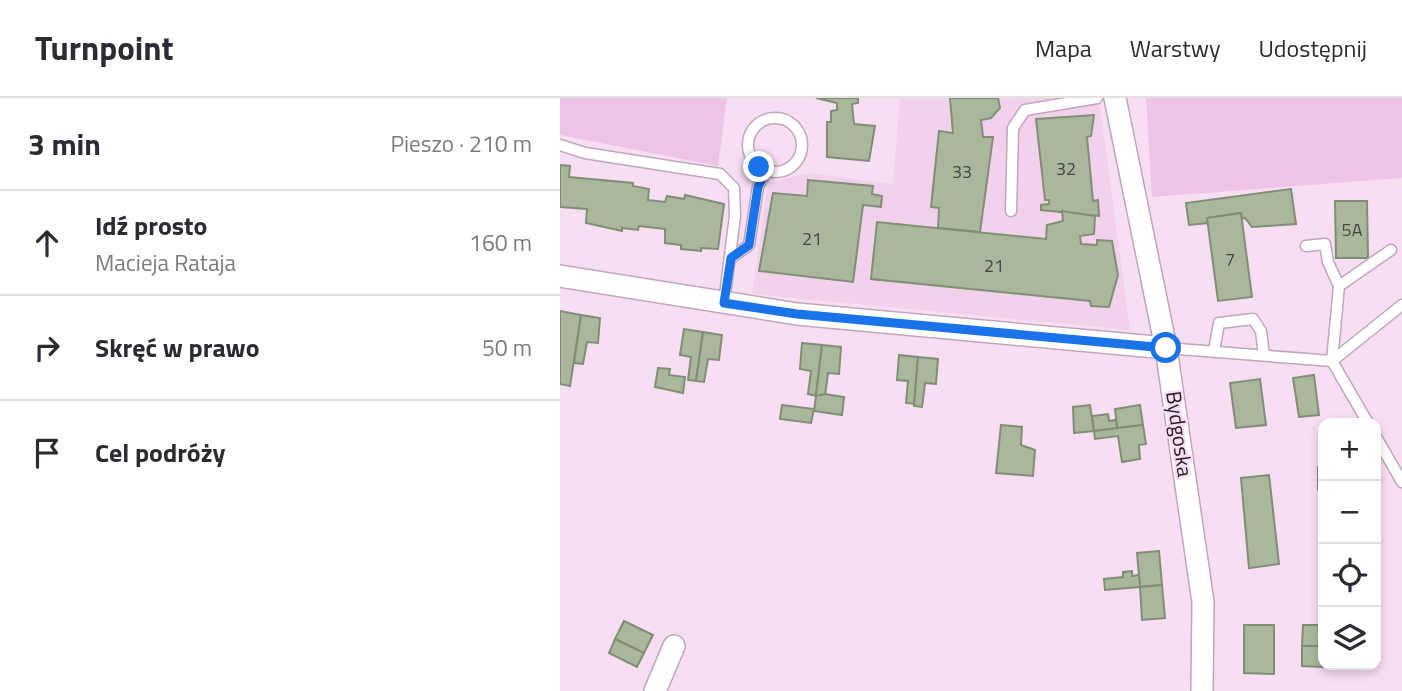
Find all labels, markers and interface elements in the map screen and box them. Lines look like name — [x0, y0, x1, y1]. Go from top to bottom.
text: Turnpoint — [35, 23, 174, 73]
text: Mapa — [1035, 30, 1092, 66]
text: Warstwy — [1130, 30, 1221, 66]
text: Udostępnij — [1259, 30, 1367, 66]
text: 3 min — [28, 121, 101, 167]
text: Pieszo · 210 m — [390, 126, 532, 161]
route end — [743, 151, 774, 182]
house number: 32 — [1056, 155, 1076, 182]
house number: 33 — [952, 158, 972, 185]
text: Idź prosto — [95, 206, 207, 245]
house number: 5A — [1342, 216, 1363, 243]
icon: ahead — [28, 224, 66, 262]
text: 160 m — [469, 225, 532, 260]
house number: 21 — [802, 225, 822, 252]
text: Macieja Rataja — [95, 245, 236, 280]
house number: 7 — [1225, 246, 1235, 273]
house number: 21 — [984, 252, 1004, 279]
text: Skręć w prawo — [95, 328, 260, 367]
icon: right — [28, 329, 66, 367]
text: 50 m — [482, 330, 532, 365]
route start — [1150, 332, 1181, 363]
street label: Bydgoska — [1158, 389, 1202, 479]
map controls — [1318, 418, 1381, 670]
button: + — [1318, 418, 1381, 481]
text: Cel podróży — [95, 433, 225, 472]
icon: arrive — [28, 434, 66, 472]
button: − — [1318, 481, 1381, 544]
button: locate — [1318, 544, 1381, 607]
button: layers — [1318, 607, 1381, 670]

